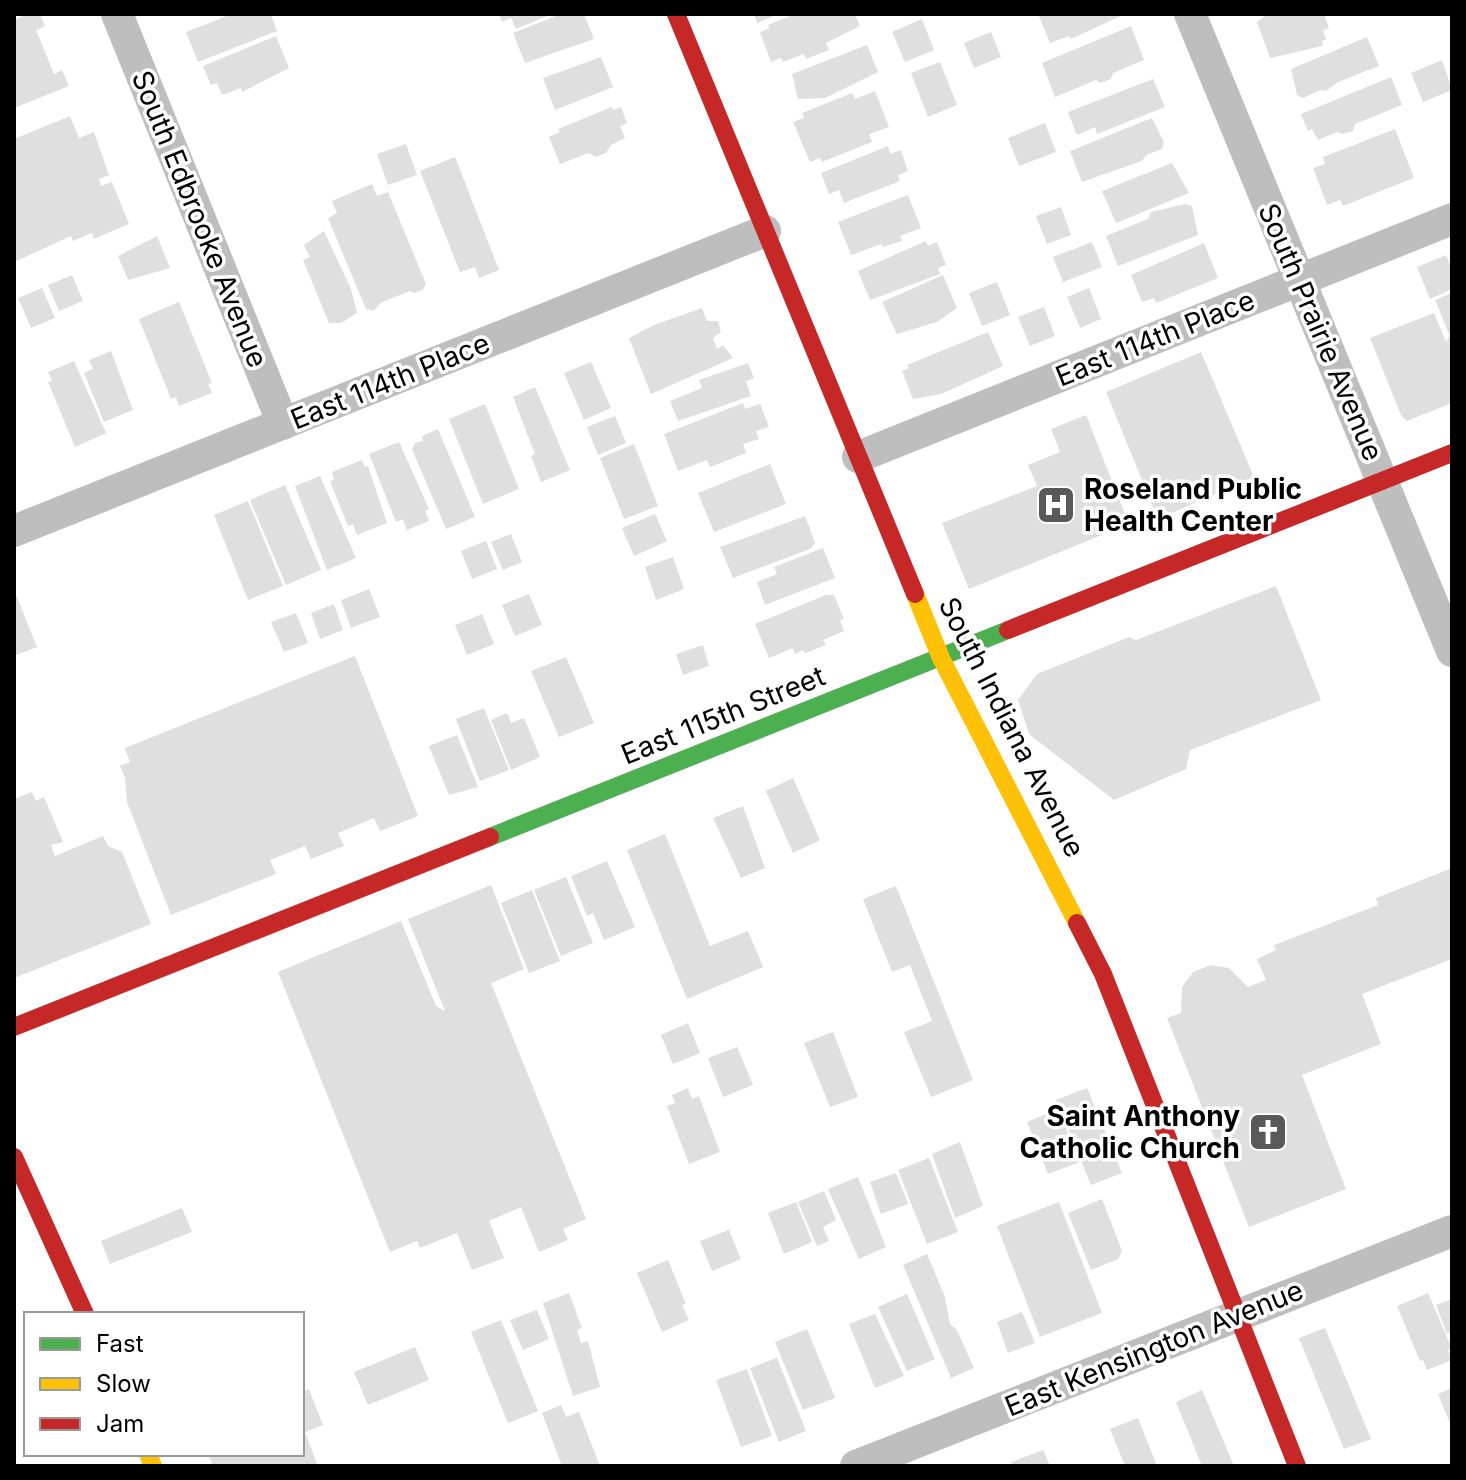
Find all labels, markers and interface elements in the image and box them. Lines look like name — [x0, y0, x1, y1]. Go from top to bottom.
street label: South Edbrooke Avenue — [125, 66, 275, 372]
street label: South Prairie Avenue — [1251, 198, 1391, 466]
street label: East 114th Place — [1051, 283, 1259, 393]
street label: East 114th Place — [286, 326, 494, 436]
place label: Roseland Public Health Center — [1084, 472, 1302, 538]
hospital icon: Roseland Public Health Center — [1035, 484, 1077, 526]
street label: South Indiana Avenue — [932, 591, 1092, 863]
street label: East 115th Street — [616, 659, 830, 771]
place label: Saint Anthony Catholic Church — [1020, 1099, 1240, 1165]
church icon: Saint Anthony Catholic Church — [1247, 1111, 1289, 1153]
street label: East Kensington Avenue — [1000, 1273, 1308, 1423]
legend — [24, 1312, 304, 1456]
text: Fast — [96, 1329, 144, 1358]
text: Slow — [96, 1369, 151, 1398]
text: Jam — [96, 1409, 144, 1438]

